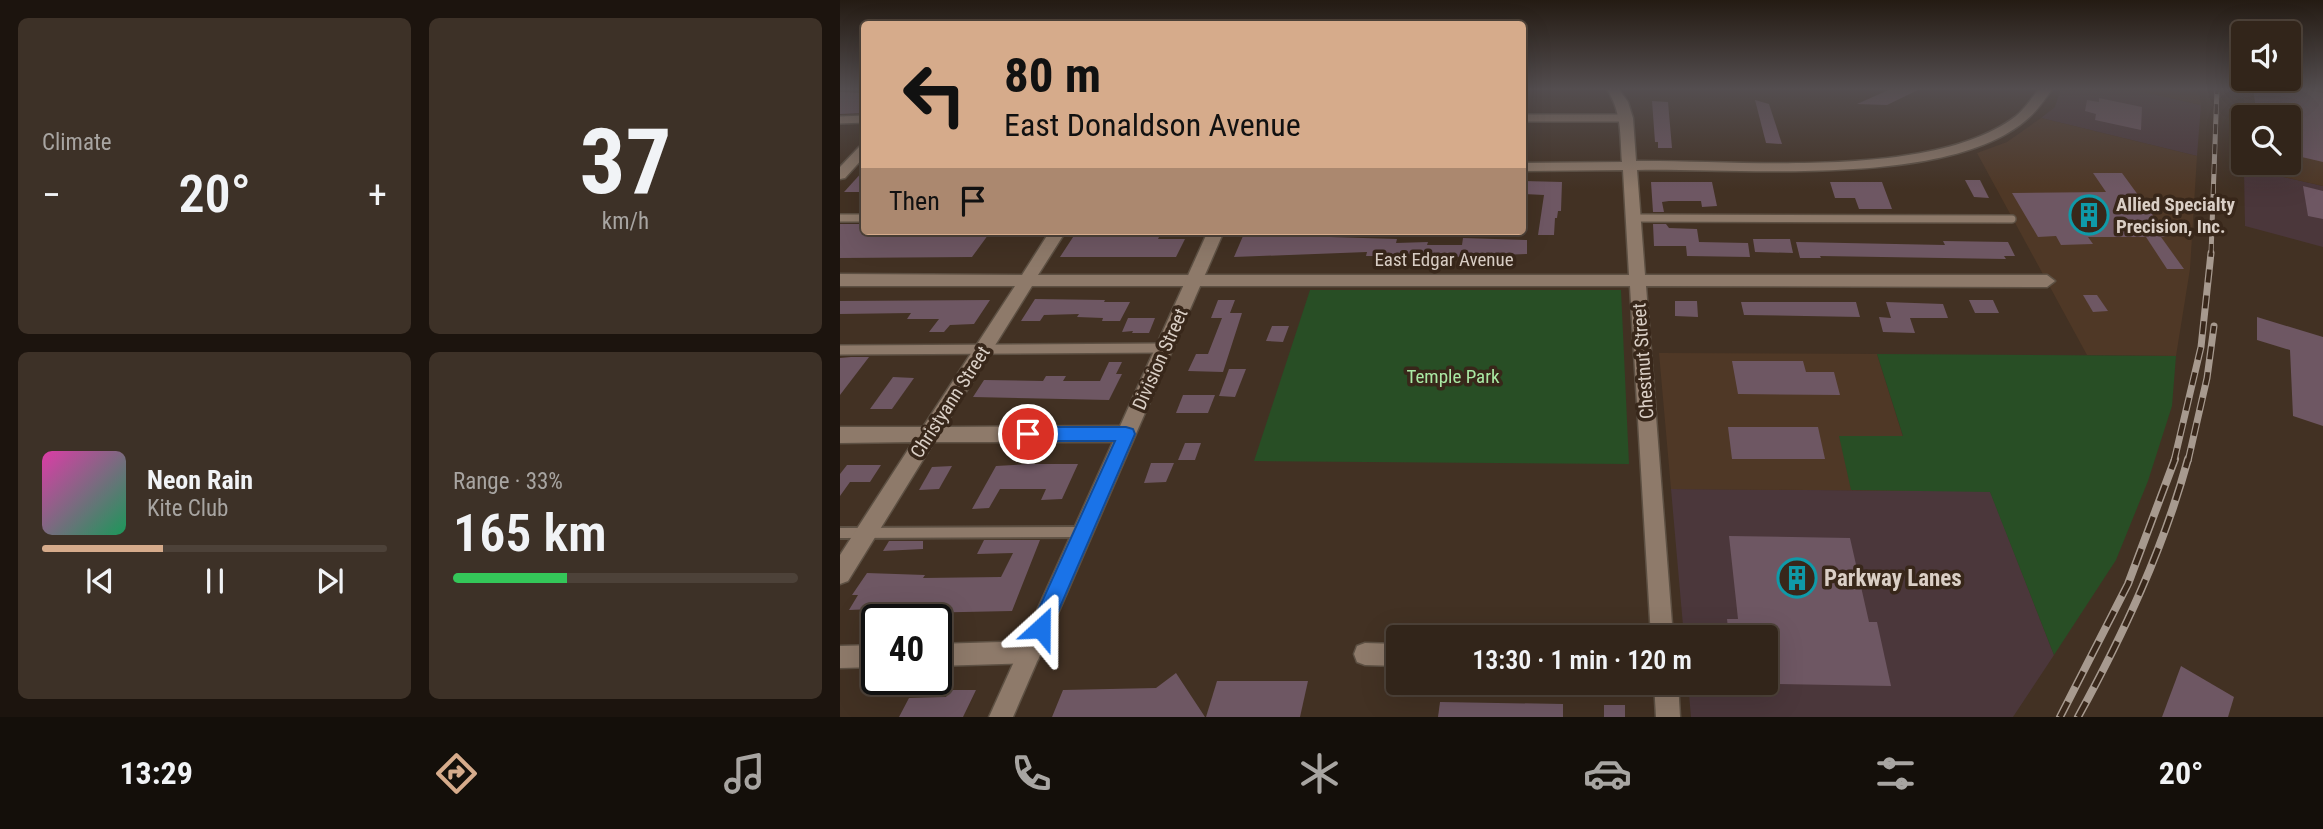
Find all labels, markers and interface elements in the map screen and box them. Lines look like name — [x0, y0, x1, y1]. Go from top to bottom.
map controls — [2231, 21, 2301, 175]
button: sound — [2231, 21, 2301, 91]
text: 80 m — [1004, 47, 1101, 104]
icon: left — [889, 49, 980, 140]
button: search — [2231, 105, 2301, 175]
text: East Donaldson Avenue — [1004, 106, 1301, 144]
text: 37 — [580, 109, 671, 215]
text: Climate — [42, 129, 112, 156]
text: 20° — [178, 164, 251, 225]
text: − — [42, 173, 61, 217]
text: + — [368, 173, 387, 217]
icon: arrive — [954, 182, 992, 220]
text: Then — [889, 186, 940, 216]
place label: Allied Specialty Precision, Inc. — [2116, 193, 2235, 238]
building icon: Allied Specialty Precision, Inc. — [2068, 194, 2110, 236]
text: km/h — [602, 208, 649, 235]
street label: East Edgar Avenue — [1374, 248, 1514, 271]
street label: Chestnut Street — [1627, 302, 1659, 420]
street label: Division Street — [1127, 305, 1193, 413]
street label: Christyann Street — [905, 342, 995, 462]
park label: Temple Park — [1406, 365, 1500, 388]
pin — [998, 404, 1058, 464]
icon: arrive — [1009, 415, 1047, 453]
text: Neon Rain — [147, 465, 253, 495]
text: Range · 33% — [453, 468, 563, 495]
text: Kite Club — [147, 495, 228, 522]
text: 165 km — [453, 503, 607, 564]
building icon: Parkway Lanes — [1776, 557, 1818, 599]
icon: previous — [81, 562, 119, 600]
icon: pause — [196, 562, 234, 600]
icon: next — [311, 562, 349, 600]
place label: Parkway Lanes — [1824, 565, 1962, 592]
position arrow — [1004, 591, 1078, 665]
speed limit sign: 40 — [861, 604, 952, 695]
text: 13:30 · 1 min · 120 m — [1472, 645, 1692, 675]
icon: directions — [432, 749, 481, 798]
icon: music — [720, 749, 769, 798]
icon: phone — [1007, 749, 1056, 798]
icon: climate — [1295, 749, 1344, 798]
icon: car — [1583, 749, 1632, 798]
icon: filters — [1871, 749, 1920, 798]
text: 13:29 — [119, 754, 193, 792]
text: 20° — [2159, 754, 2204, 792]

